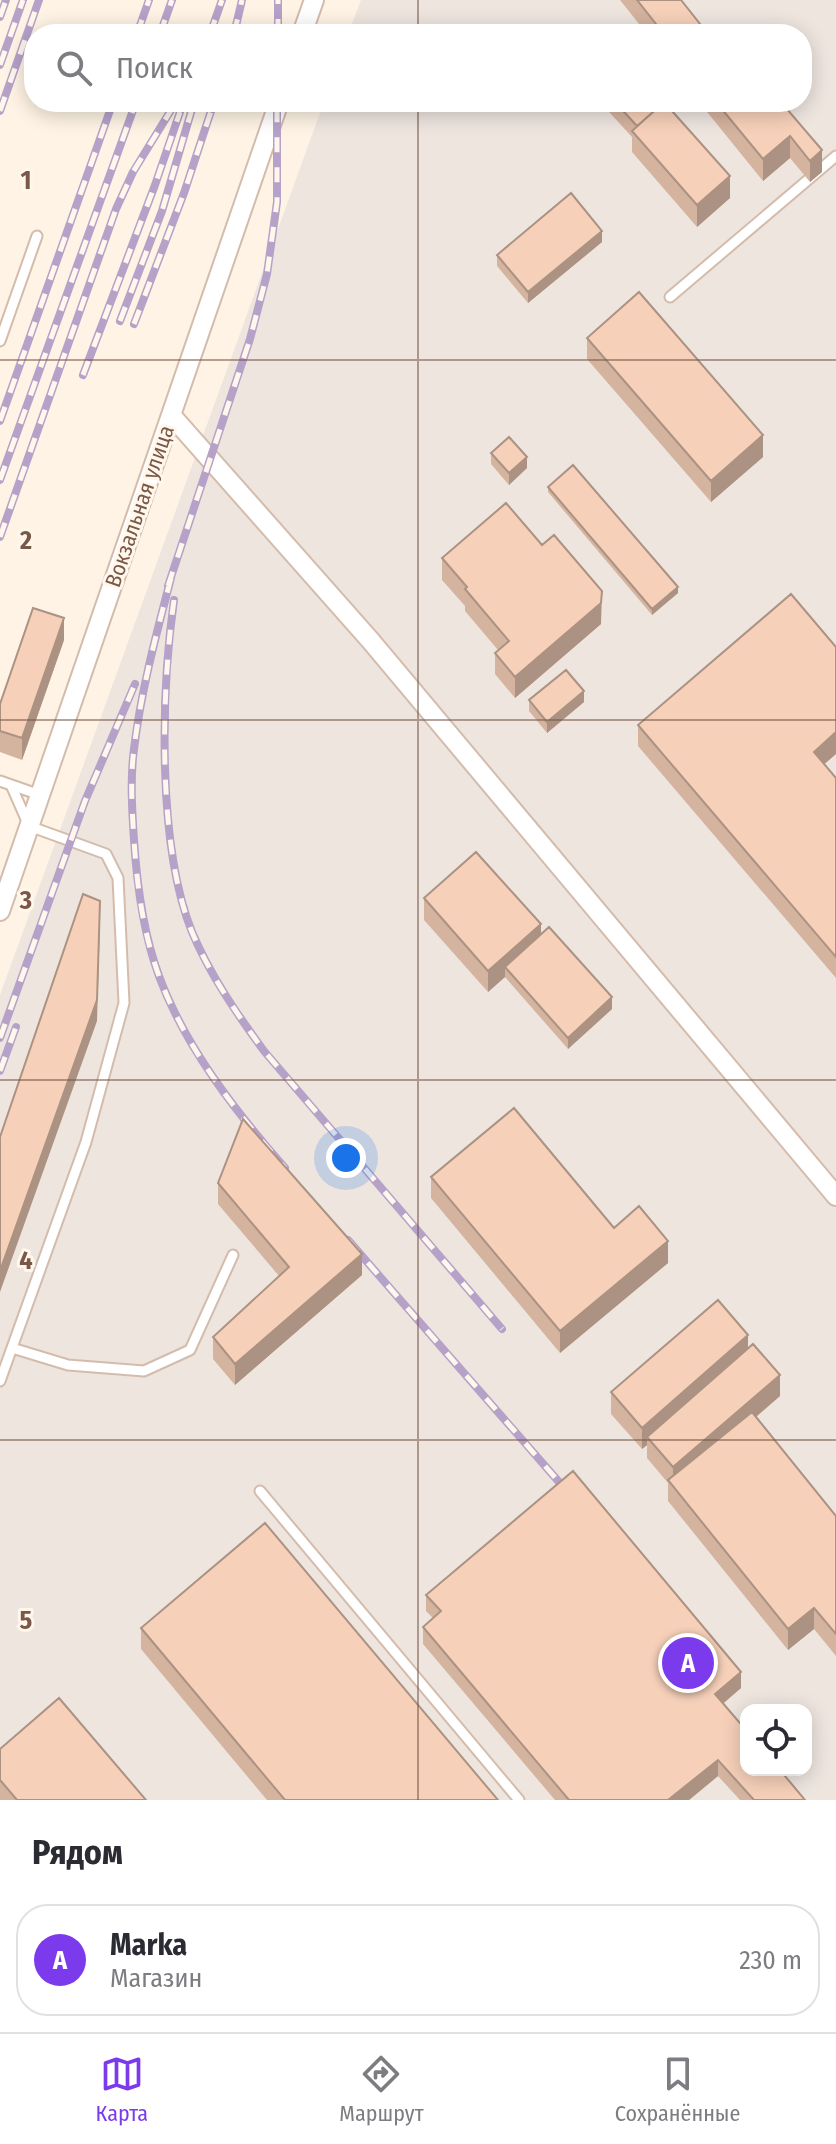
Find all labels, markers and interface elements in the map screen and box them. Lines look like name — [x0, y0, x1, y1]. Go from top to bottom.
search box — [24, 24, 812, 112]
icon: search — [52, 46, 96, 90]
text: Поиск — [116, 50, 193, 86]
text: 1 — [21, 165, 32, 196]
street label: Вокзальная улица — [99, 422, 180, 591]
text: 2 — [19, 525, 32, 556]
text: 3 — [19, 885, 32, 916]
your location — [326, 1138, 366, 1178]
text: 4 — [19, 1245, 33, 1276]
text: 5 — [20, 1605, 33, 1636]
pin: A — [662, 1633, 714, 1693]
map controls — [740, 1704, 812, 1776]
button: locate — [740, 1704, 812, 1776]
text: Рядом — [32, 1832, 123, 1873]
text: Marka — [110, 1927, 187, 1963]
text: A — [53, 1945, 67, 1976]
text: 230 m — [739, 1945, 802, 1976]
text: Магазин — [110, 1963, 202, 1994]
tab: Карта — [96, 2052, 148, 2127]
tab: Маршрут — [339, 2052, 424, 2127]
tab: Сохранённые — [615, 2052, 740, 2127]

